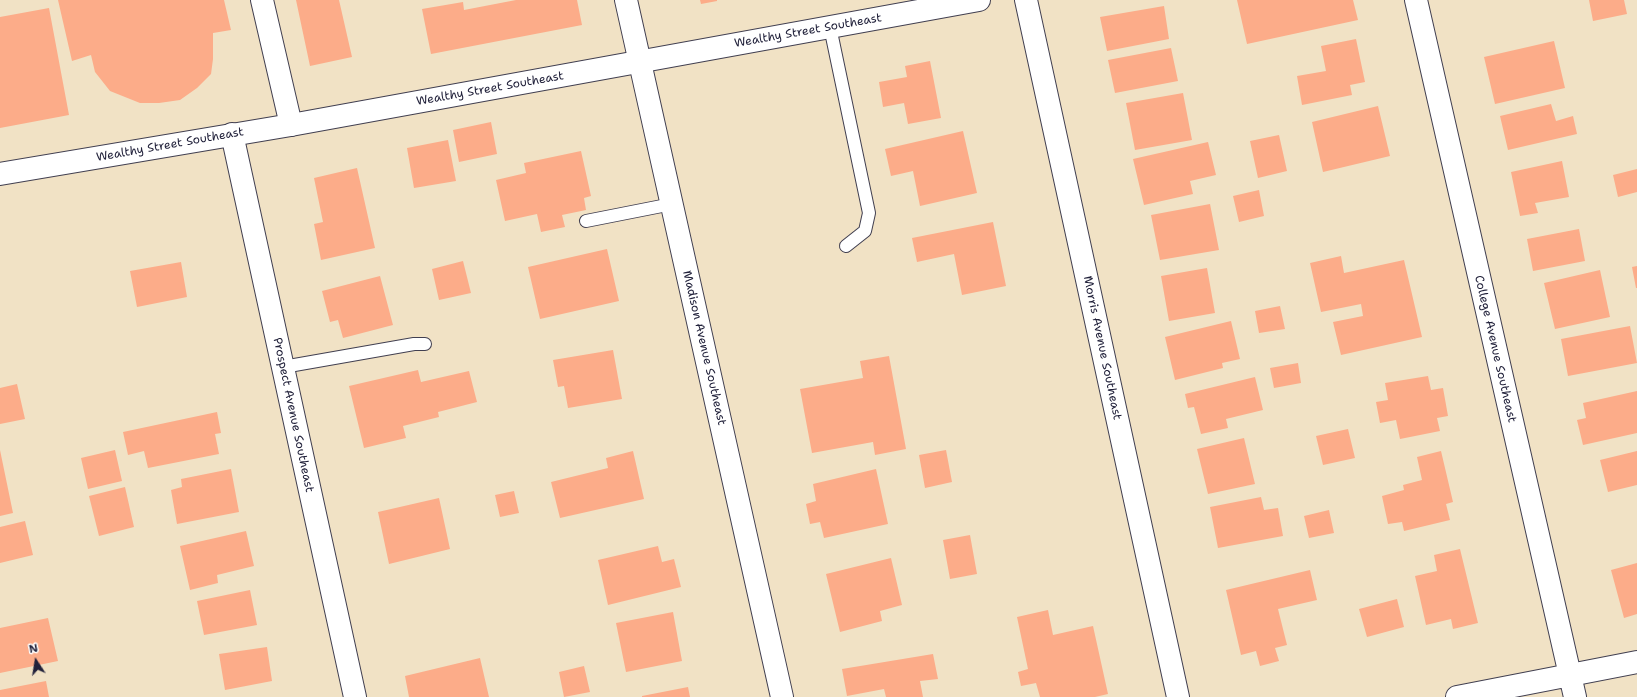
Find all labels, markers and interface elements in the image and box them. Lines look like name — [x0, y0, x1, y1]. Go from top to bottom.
street label: Wealthy Street Southeast — [733, 11, 883, 51]
street label: Wealthy Street Southeast — [415, 69, 565, 109]
street label: Wealthy Street Southeast — [95, 125, 245, 165]
street label: Madison Avenue Southeast — [679, 269, 729, 427]
street label: College Avenue Southeast — [1471, 274, 1519, 424]
street label: Morris Avenue Southeast — [1080, 275, 1124, 421]
street label: Prospect Avenue Southeast — [270, 336, 316, 494]
north arrow — [16, 641, 56, 681]
text: N — [28, 641, 39, 657]

